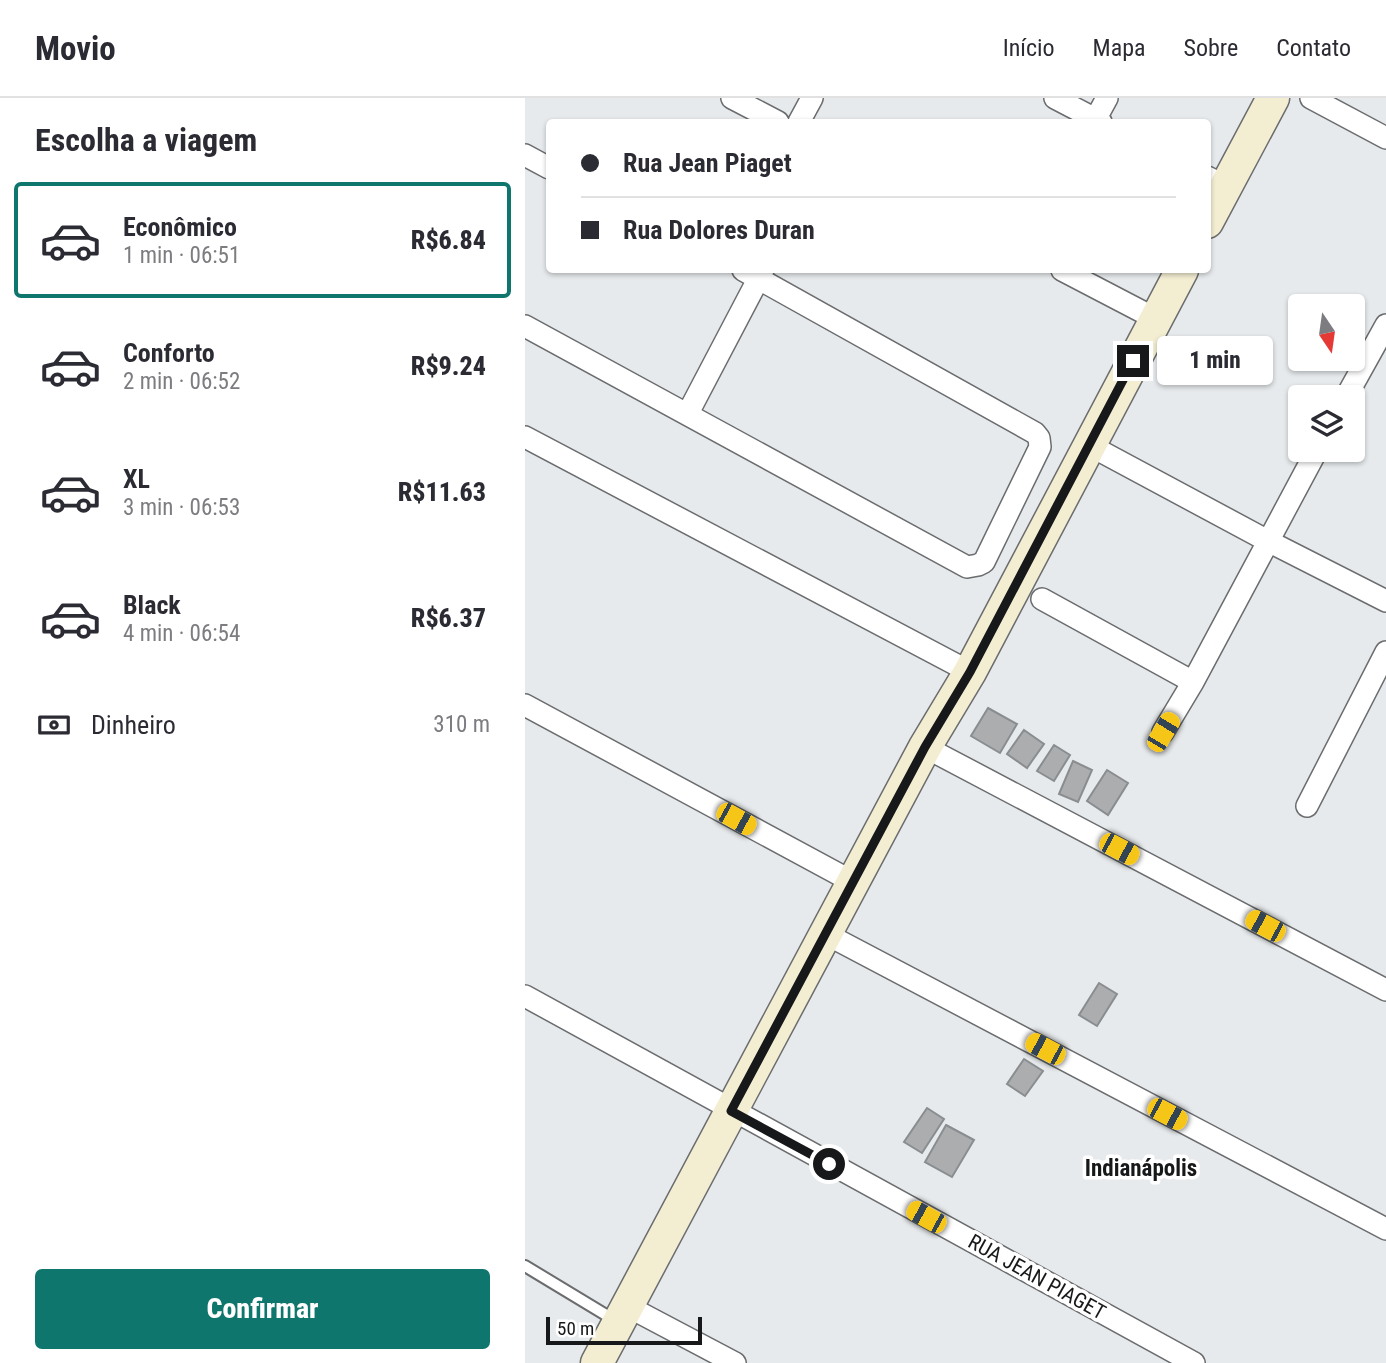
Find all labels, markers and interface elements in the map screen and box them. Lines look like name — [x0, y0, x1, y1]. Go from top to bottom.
text: Movio — [35, 29, 116, 68]
text: Início — [1003, 34, 1055, 62]
text: Mapa — [1093, 34, 1146, 62]
text: Sobre — [1184, 34, 1238, 62]
text: Contato — [1276, 34, 1351, 62]
text: Escolha a viagem — [35, 121, 257, 159]
text: Rua Jean Piaget — [623, 148, 792, 178]
icon: car — [39, 209, 102, 272]
text: Econômico — [123, 212, 237, 242]
text: Rua Dolores Duran — [623, 215, 815, 245]
text: R$6.84 — [411, 225, 486, 255]
text: 1 min · 06:51 — [123, 242, 240, 269]
north arrow — [1288, 294, 1365, 371]
map controls — [1288, 294, 1365, 462]
icon: car — [39, 335, 102, 398]
callout: 1 min — [1157, 336, 1273, 386]
text: Conforto — [123, 338, 215, 368]
route end — [1117, 345, 1149, 377]
text: 1 min — [1189, 347, 1241, 374]
text: R$9.24 — [411, 351, 486, 381]
text: 2 min · 06:52 — [123, 368, 240, 395]
button: layers — [1288, 385, 1365, 462]
icon: car — [39, 461, 102, 524]
text: XL — [123, 464, 150, 494]
text: R$11.63 — [398, 477, 486, 507]
text: 3 min · 06:53 — [123, 494, 240, 521]
icon: car — [39, 587, 102, 650]
text: Black — [123, 590, 181, 620]
text: R$6.37 — [411, 603, 486, 633]
text: 4 min · 06:54 — [123, 620, 240, 647]
icon: cash — [35, 706, 73, 744]
car — [1144, 709, 1183, 755]
text: Dinheiro — [91, 710, 176, 740]
text: 310 m — [433, 711, 490, 738]
car — [713, 800, 760, 838]
car — [1096, 830, 1143, 868]
car — [1242, 907, 1289, 945]
car — [1022, 1030, 1069, 1068]
car — [1144, 1095, 1191, 1133]
route start — [813, 1148, 845, 1180]
district label: Indianápolis — [1085, 1155, 1197, 1182]
car — [903, 1198, 950, 1236]
street label: RUA JEAN PIAGET — [964, 1229, 1110, 1325]
button: Confirmar — [35, 1269, 490, 1349]
scale bar — [546, 1314, 702, 1346]
text: 50 m — [557, 1317, 594, 1340]

